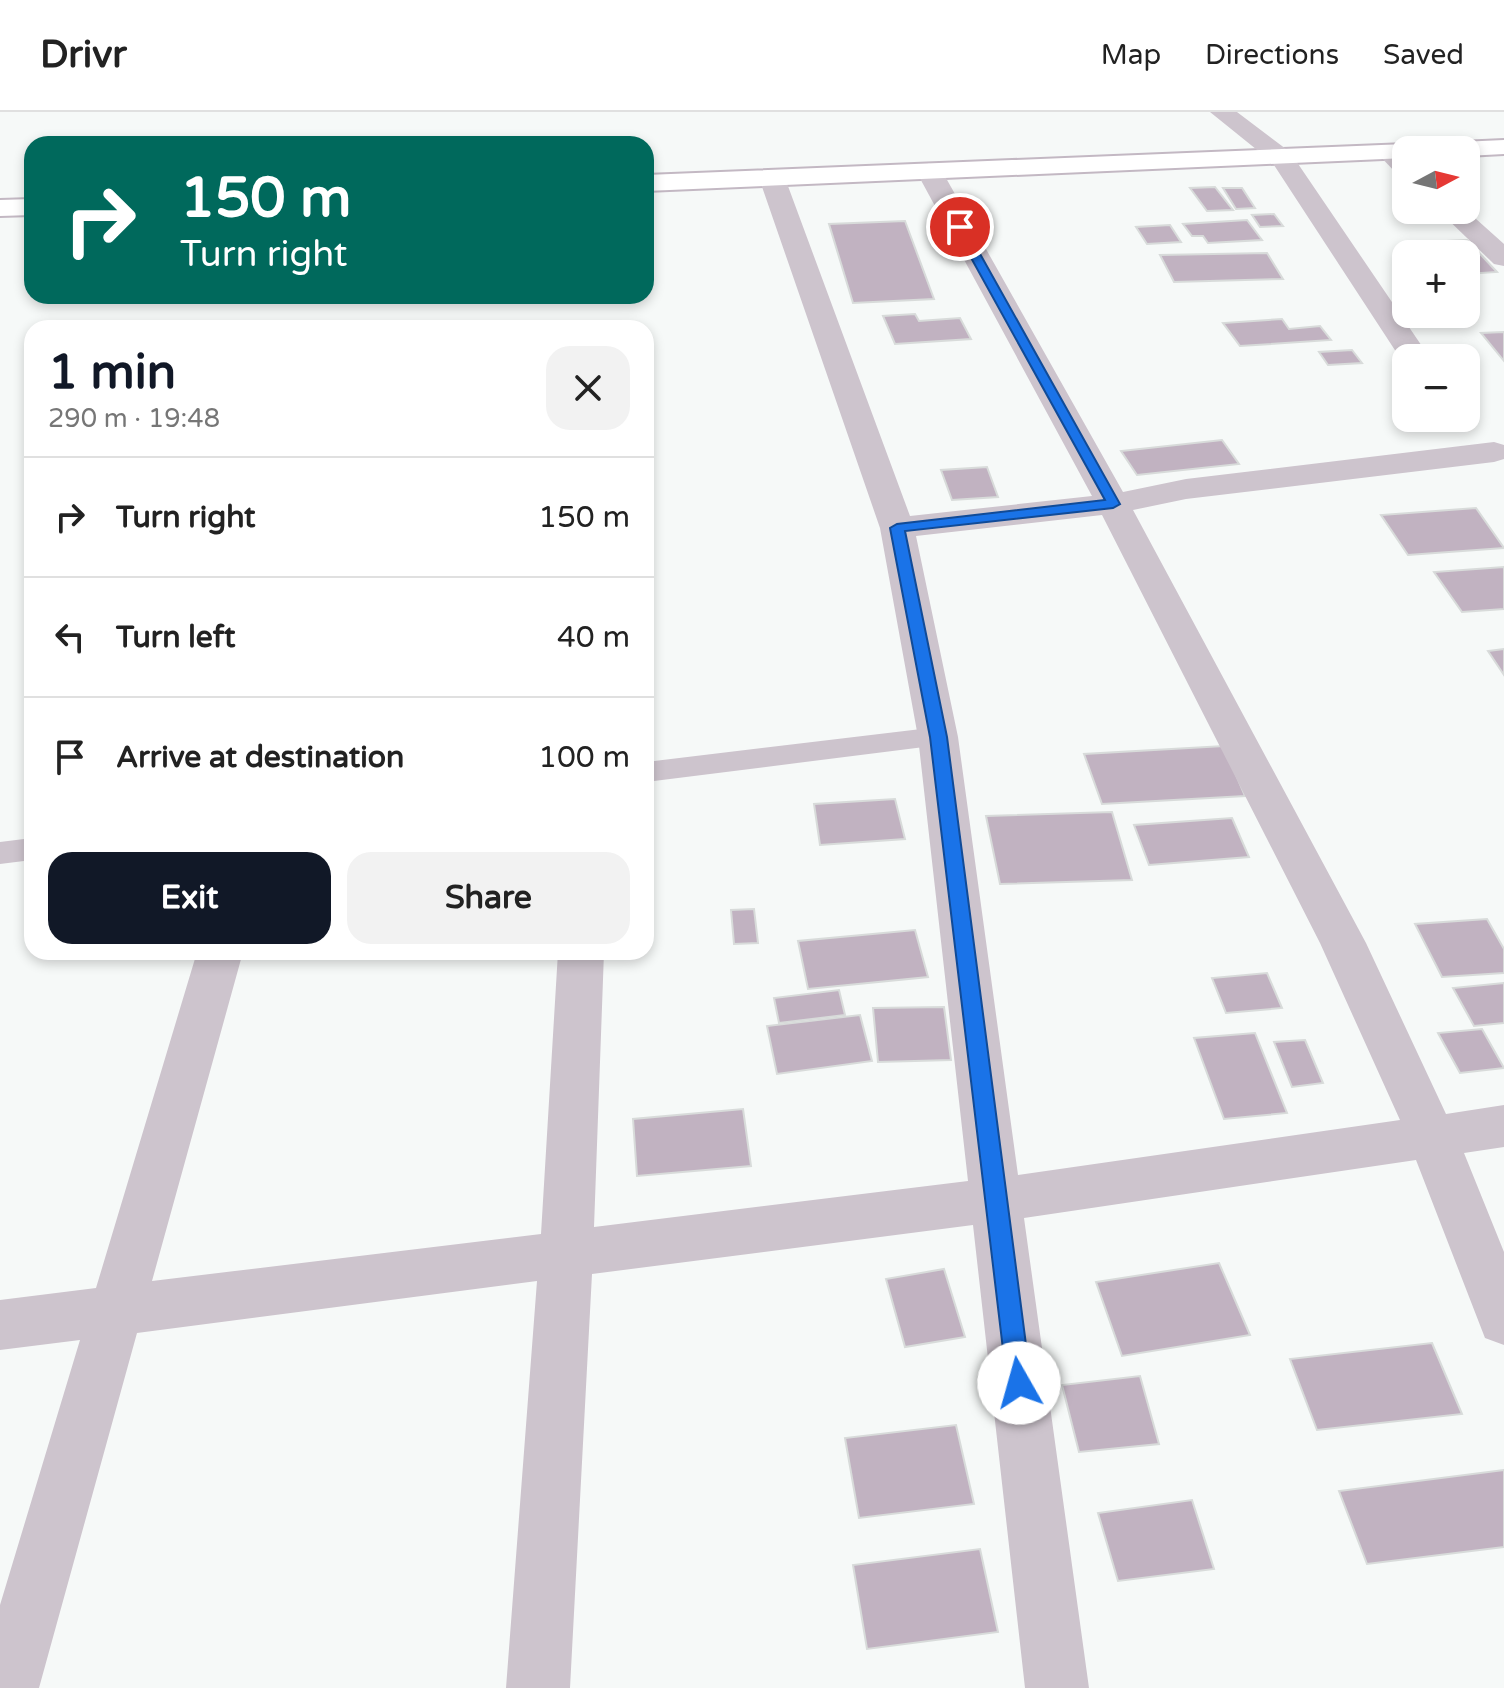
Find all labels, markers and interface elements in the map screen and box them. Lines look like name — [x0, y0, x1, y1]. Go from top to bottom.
text: Drivr — [40, 32, 127, 78]
text: Map — [1101, 38, 1161, 72]
text: Directions — [1205, 38, 1339, 72]
text: Saved — [1383, 38, 1464, 72]
north arrow — [1392, 136, 1480, 224]
map controls — [1392, 136, 1480, 432]
text: 150 m — [180, 165, 351, 232]
icon: right — [48, 168, 152, 272]
pin — [926, 193, 994, 261]
icon: arrive — [938, 205, 982, 249]
text: Turn right — [180, 233, 347, 276]
button: + — [1392, 240, 1480, 328]
text: 1 min — [48, 344, 176, 402]
button: − — [1392, 344, 1480, 432]
button: close — [546, 346, 630, 430]
text: 290 m · 19:48 — [48, 403, 220, 434]
icon: right — [48, 495, 92, 539]
text: Turn right — [116, 499, 256, 536]
text: 150 m — [538, 499, 630, 536]
icon: left — [48, 615, 92, 659]
text: Turn left — [116, 619, 235, 656]
text: 40 m — [557, 619, 630, 656]
icon: arrive — [48, 735, 92, 779]
text: Arrive at destination — [116, 739, 404, 776]
text: 100 m — [538, 739, 630, 776]
button: Exit — [48, 852, 331, 944]
button: Share — [347, 852, 630, 944]
position arrow — [977, 1341, 1061, 1425]

